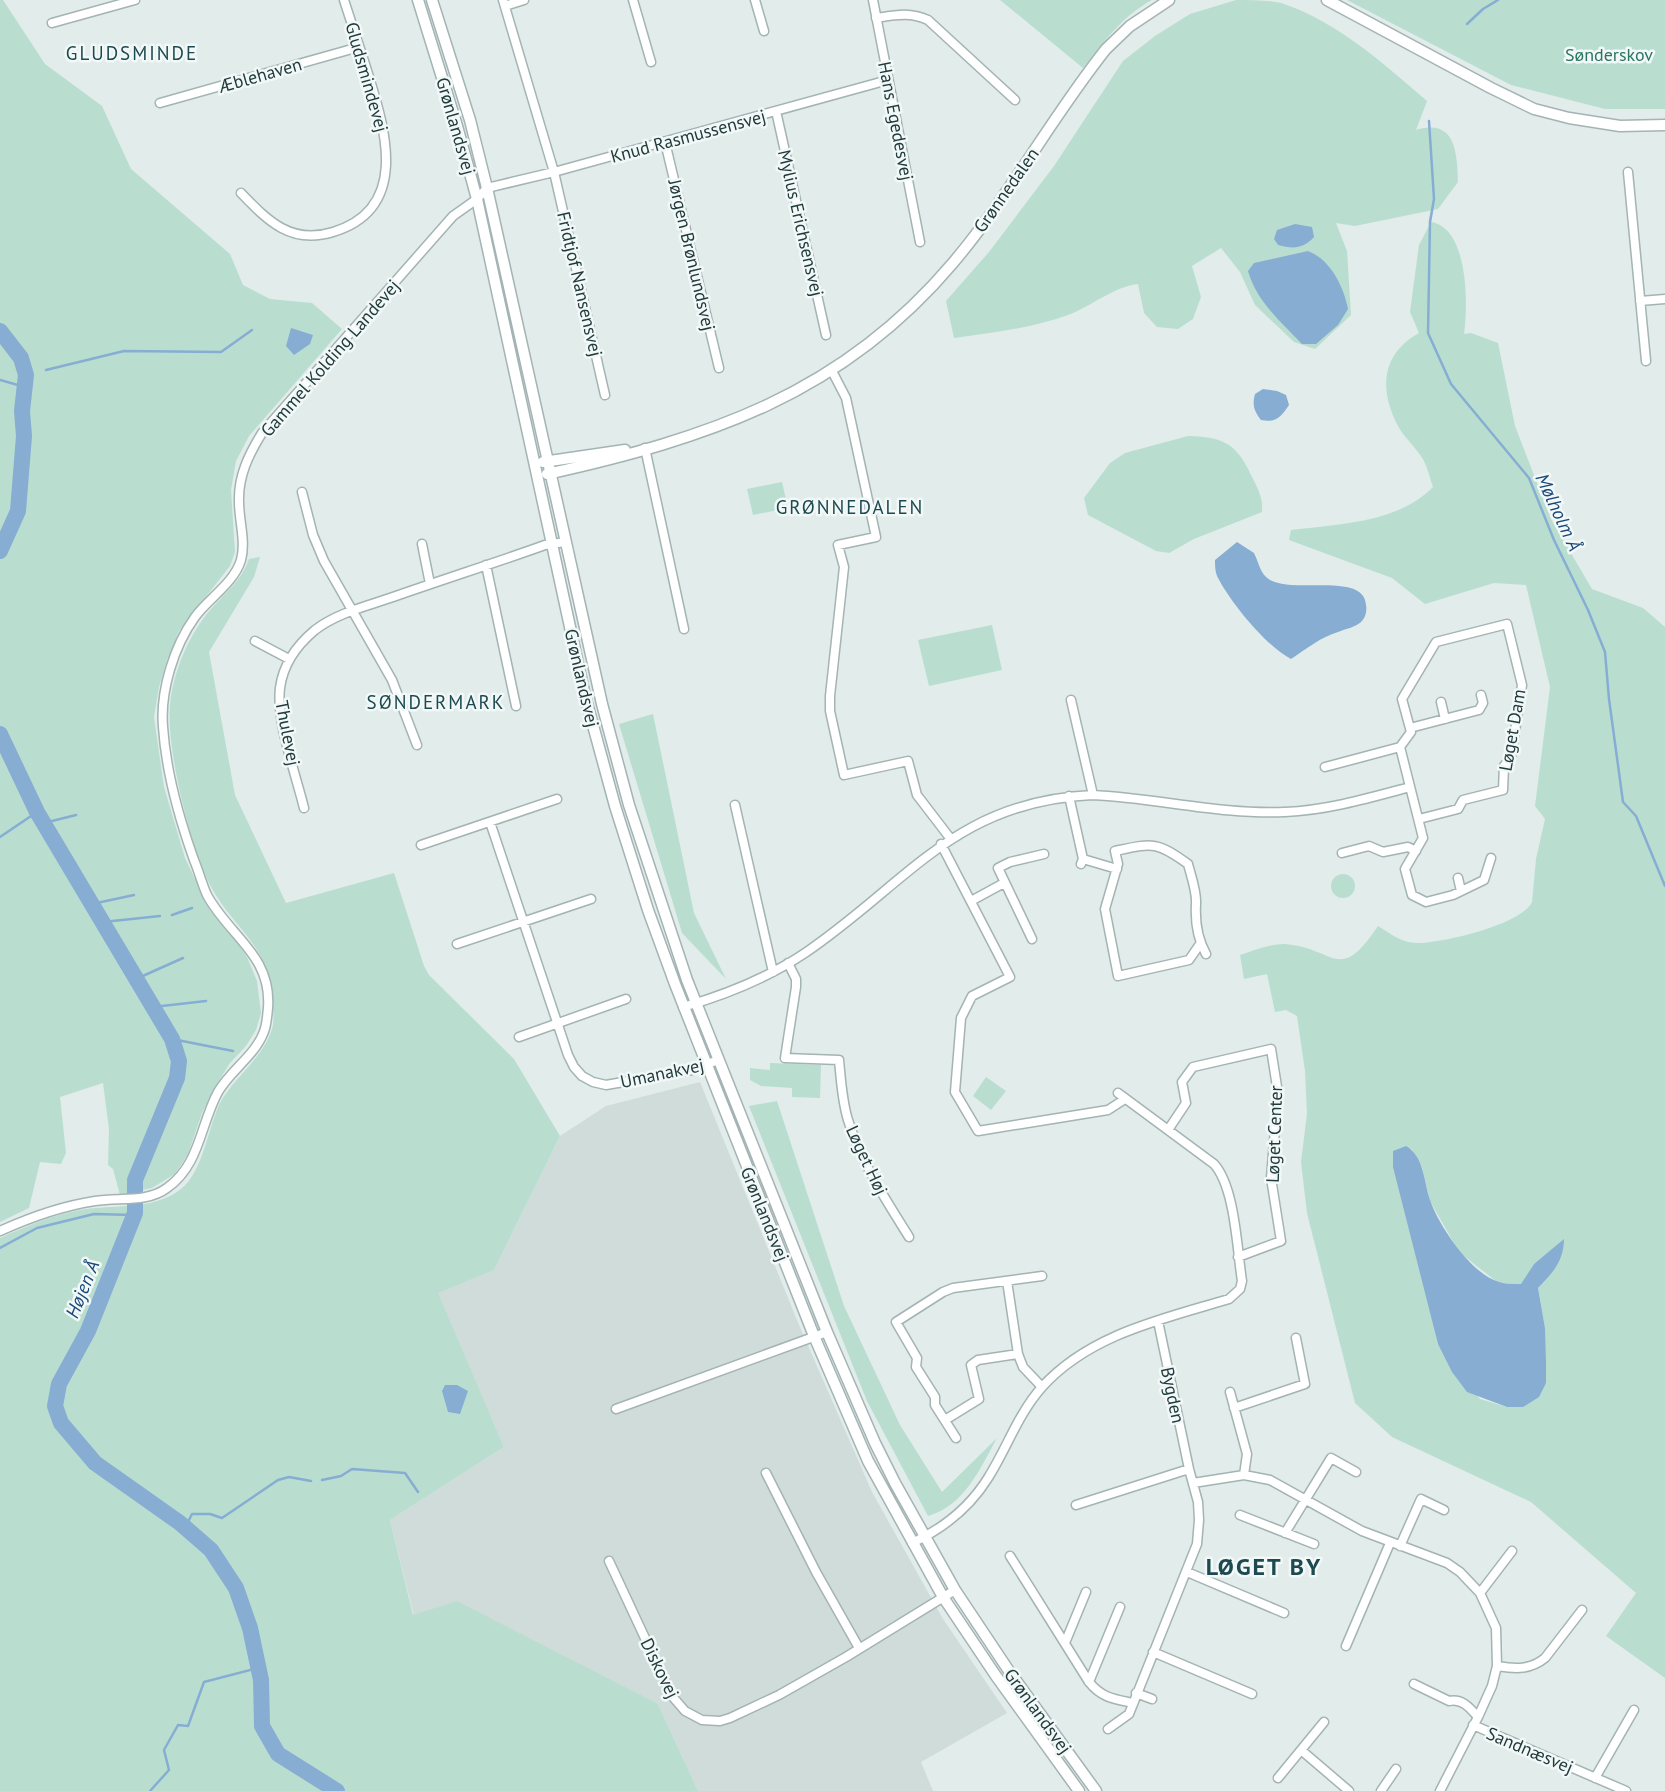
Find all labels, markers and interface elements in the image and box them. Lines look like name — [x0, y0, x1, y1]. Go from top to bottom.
street label: Gludsmindevej — [340, 19, 394, 135]
district label: GLUDSMINDE — [66, 41, 198, 65]
park label: Sønderskov — [1565, 43, 1653, 66]
street label: Æblehaven — [215, 52, 304, 98]
street label: Hans Egedesvej — [873, 60, 919, 182]
street label: Grønlandsvej — [431, 75, 481, 177]
street label: Knud Rasmussensvej — [608, 104, 768, 168]
street label: Grønnedalen — [968, 143, 1044, 237]
street label: Mylius Erichsensvej — [773, 147, 829, 299]
street label: Jørgen Brønlundsvej — [663, 176, 721, 333]
street label: Fridtjof Nansensvej — [552, 209, 608, 359]
street label: Gammel Kolding Landevej — [255, 275, 405, 441]
water label: Mølholm Å — [1531, 469, 1587, 555]
district label: GRØNNEDALEN — [776, 495, 924, 519]
street label: Grønlandsvej — [560, 627, 604, 729]
street label: Løget Dam — [1493, 687, 1531, 773]
district label: SØNDERMARK — [367, 690, 505, 714]
street label: Thulevej — [270, 698, 306, 768]
street label: Umanakvej — [618, 1053, 706, 1093]
street label: Løget Center — [1261, 1085, 1287, 1183]
street label: Løget Høj — [841, 1122, 893, 1198]
street label: Grønlandsvej — [736, 1163, 794, 1265]
water label: Højen Å — [60, 1257, 104, 1321]
street label: Bygden — [1156, 1365, 1190, 1425]
district label: LØGET BY — [1206, 1551, 1322, 1582]
street label: Diskovej — [636, 1634, 684, 1702]
street label: Grønlandsvej — [999, 1664, 1077, 1758]
street label: Sandnæsvej — [1483, 1721, 1577, 1779]

